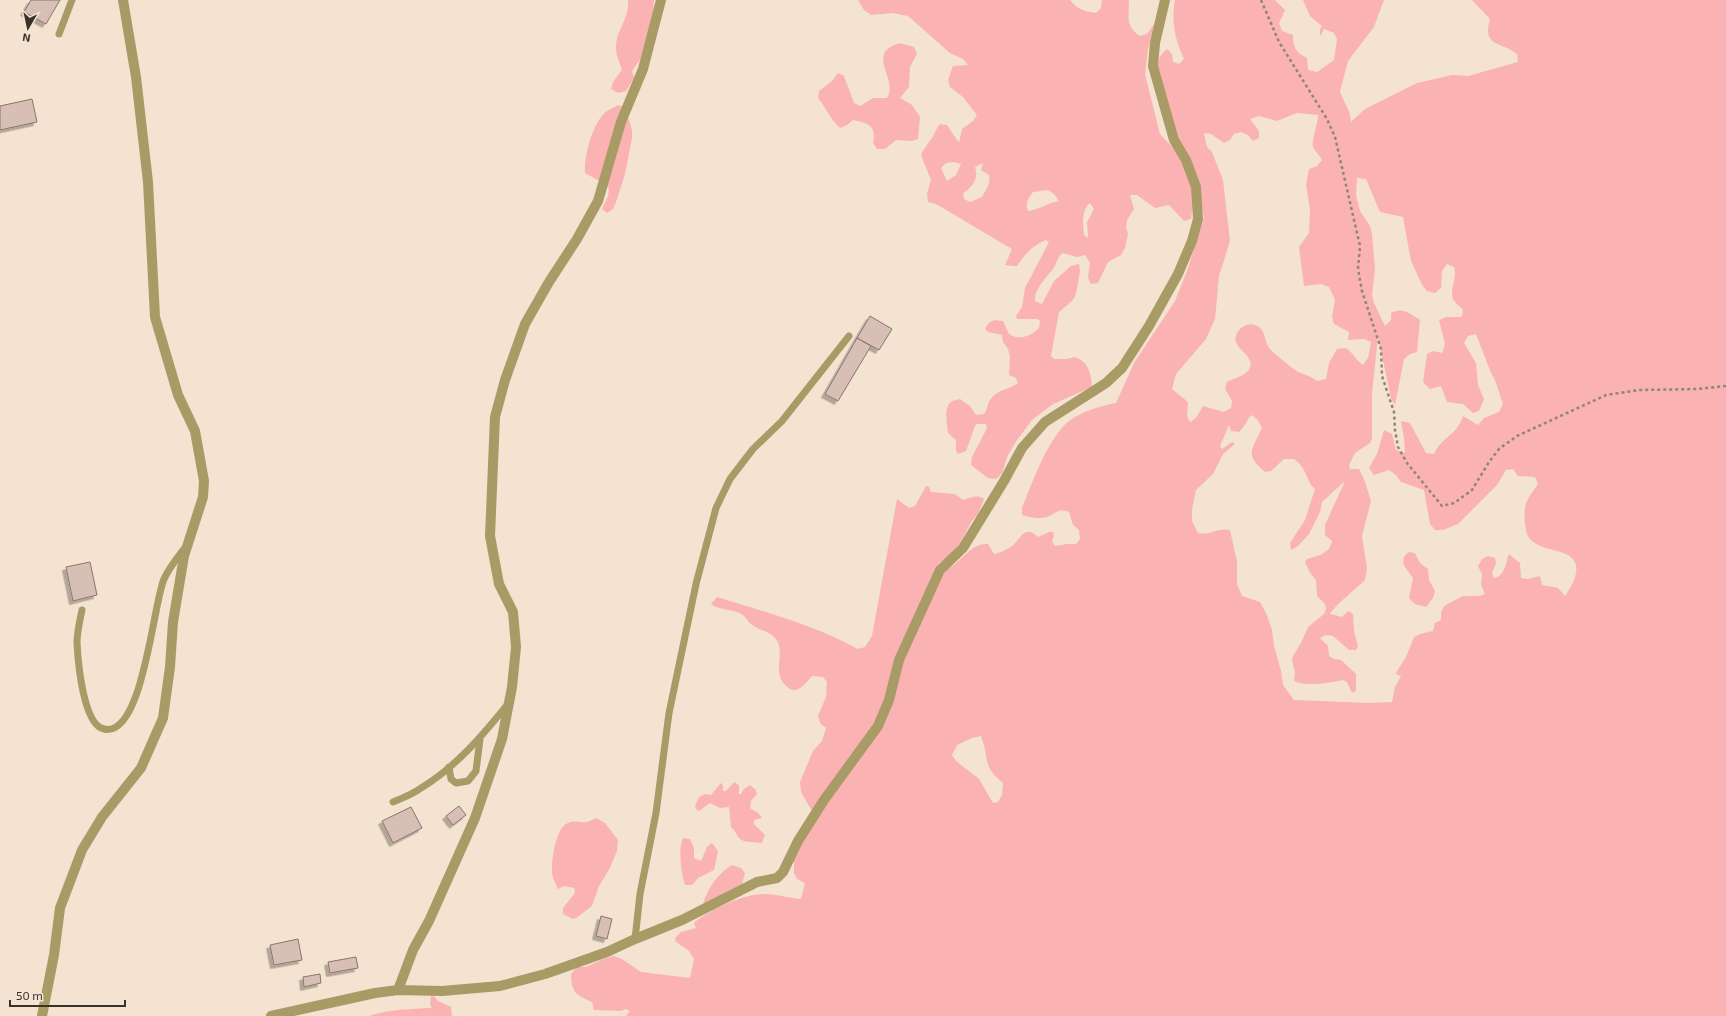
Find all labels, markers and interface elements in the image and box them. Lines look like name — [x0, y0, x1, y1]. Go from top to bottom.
north arrow — [8, 8, 48, 48]
text: N — [21, 31, 31, 45]
scale bar — [10, 982, 125, 1008]
text: 50 m — [16, 988, 43, 1002]

